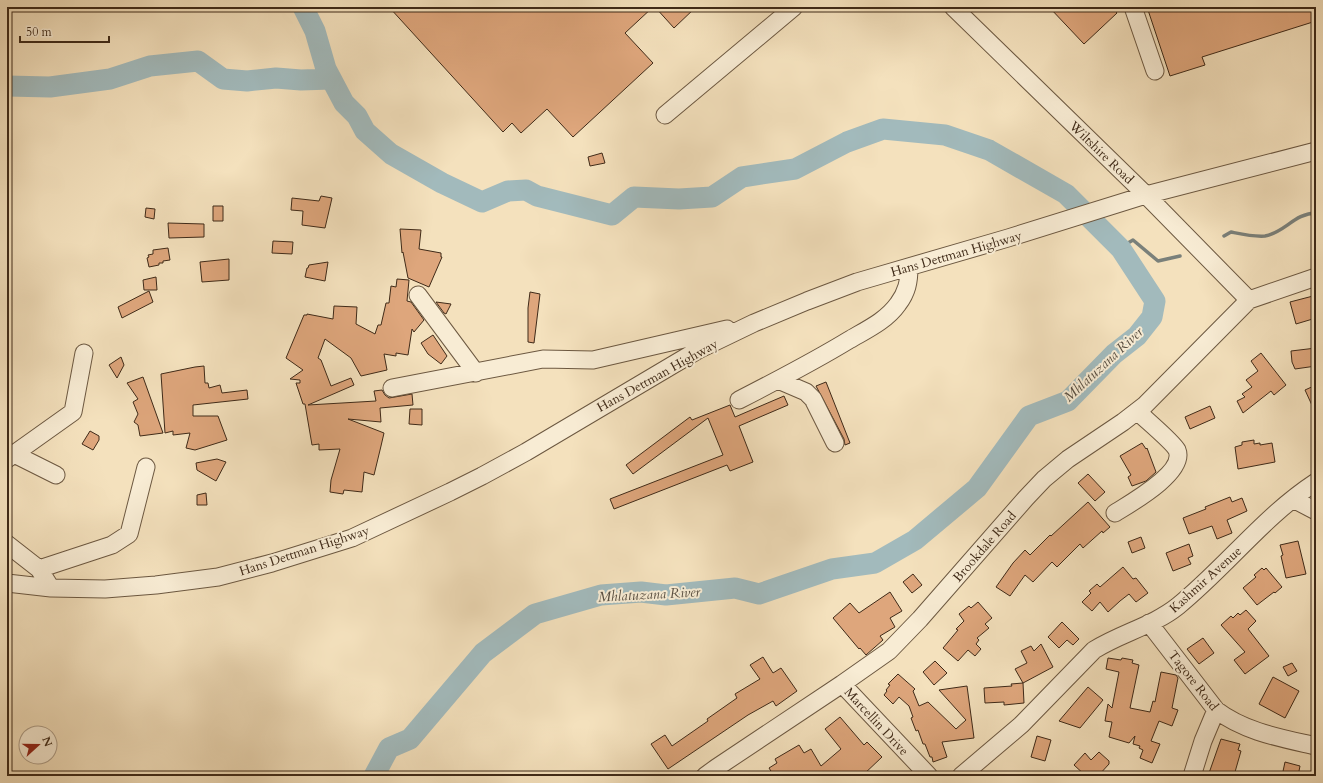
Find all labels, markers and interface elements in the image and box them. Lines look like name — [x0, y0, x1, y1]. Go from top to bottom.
scale bar — [20, 18, 109, 44]
text: 50 m — [26, 24, 53, 40]
street label: Wiltshire Road — [1064, 117, 1138, 188]
street label: Hans Dettman Highway — [889, 227, 1024, 281]
water label: Mhlatuzana River — [1060, 322, 1147, 406]
street label: Hans Dettman Highway — [594, 335, 721, 417]
street label: Brookdale Road — [949, 507, 1021, 586]
street label: Hans Dettman Highway — [237, 521, 372, 580]
street label: Kashmir Avenue — [1166, 542, 1246, 617]
water label: Mhlatuzana River — [598, 582, 701, 607]
street label: Tagore Road — [1164, 647, 1223, 715]
street label: Marcellin Drive — [840, 684, 913, 760]
north arrow — [18, 725, 58, 765]
text: N — [38, 734, 56, 749]

